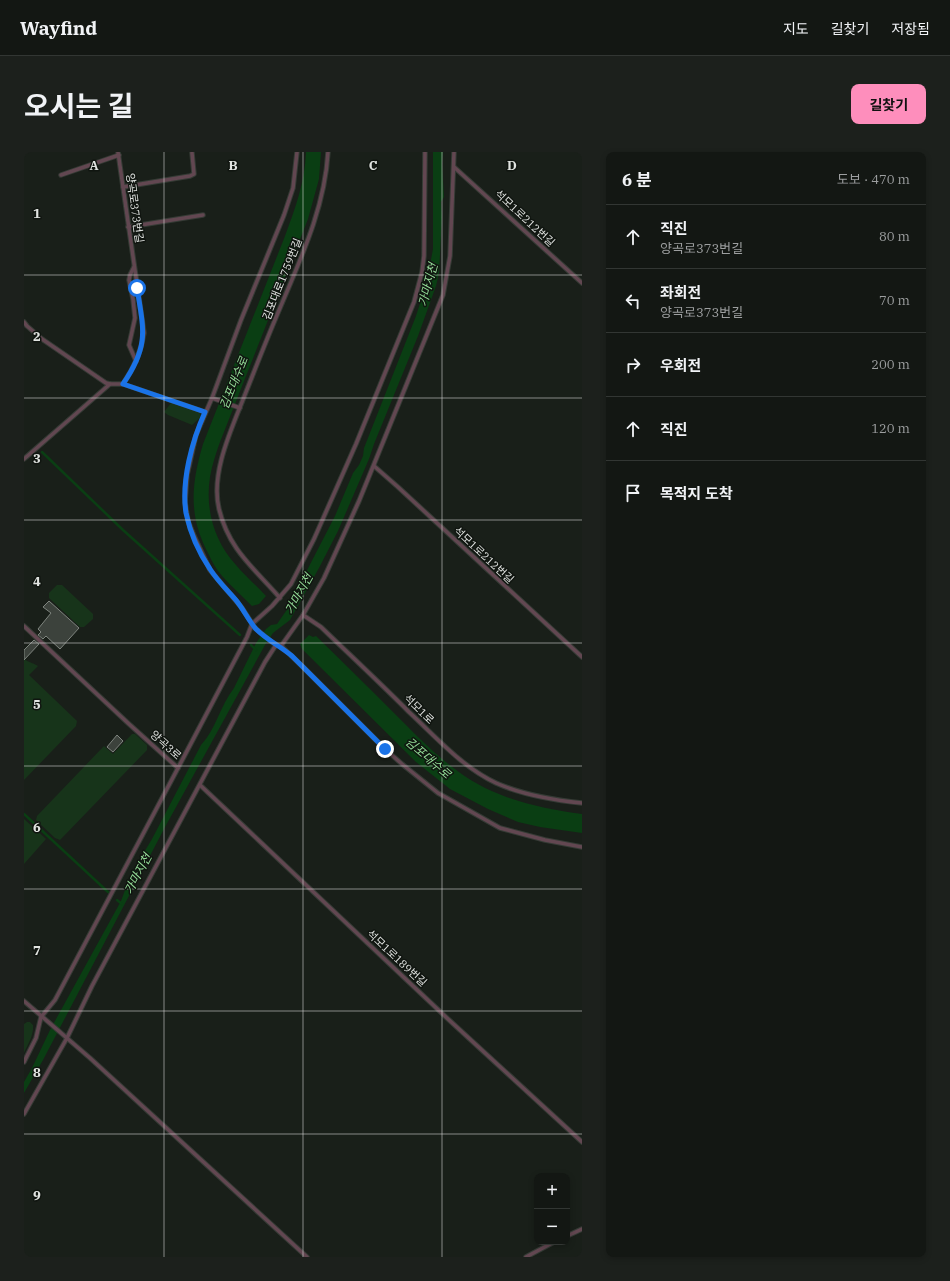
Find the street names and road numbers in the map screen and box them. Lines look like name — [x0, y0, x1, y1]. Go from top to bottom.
street label: 양곡로373번길 — [123, 172, 147, 244]
street label: 석모1로212번길 — [492, 187, 558, 249]
street label: 김포대로1759번길 — [259, 236, 305, 322]
street label: 석모1로212번길 — [451, 524, 517, 586]
street label: 석모1로 — [401, 691, 437, 727]
street label: 양곡3로 — [148, 727, 184, 763]
street label: 석모1로189번길 — [364, 927, 430, 989]

